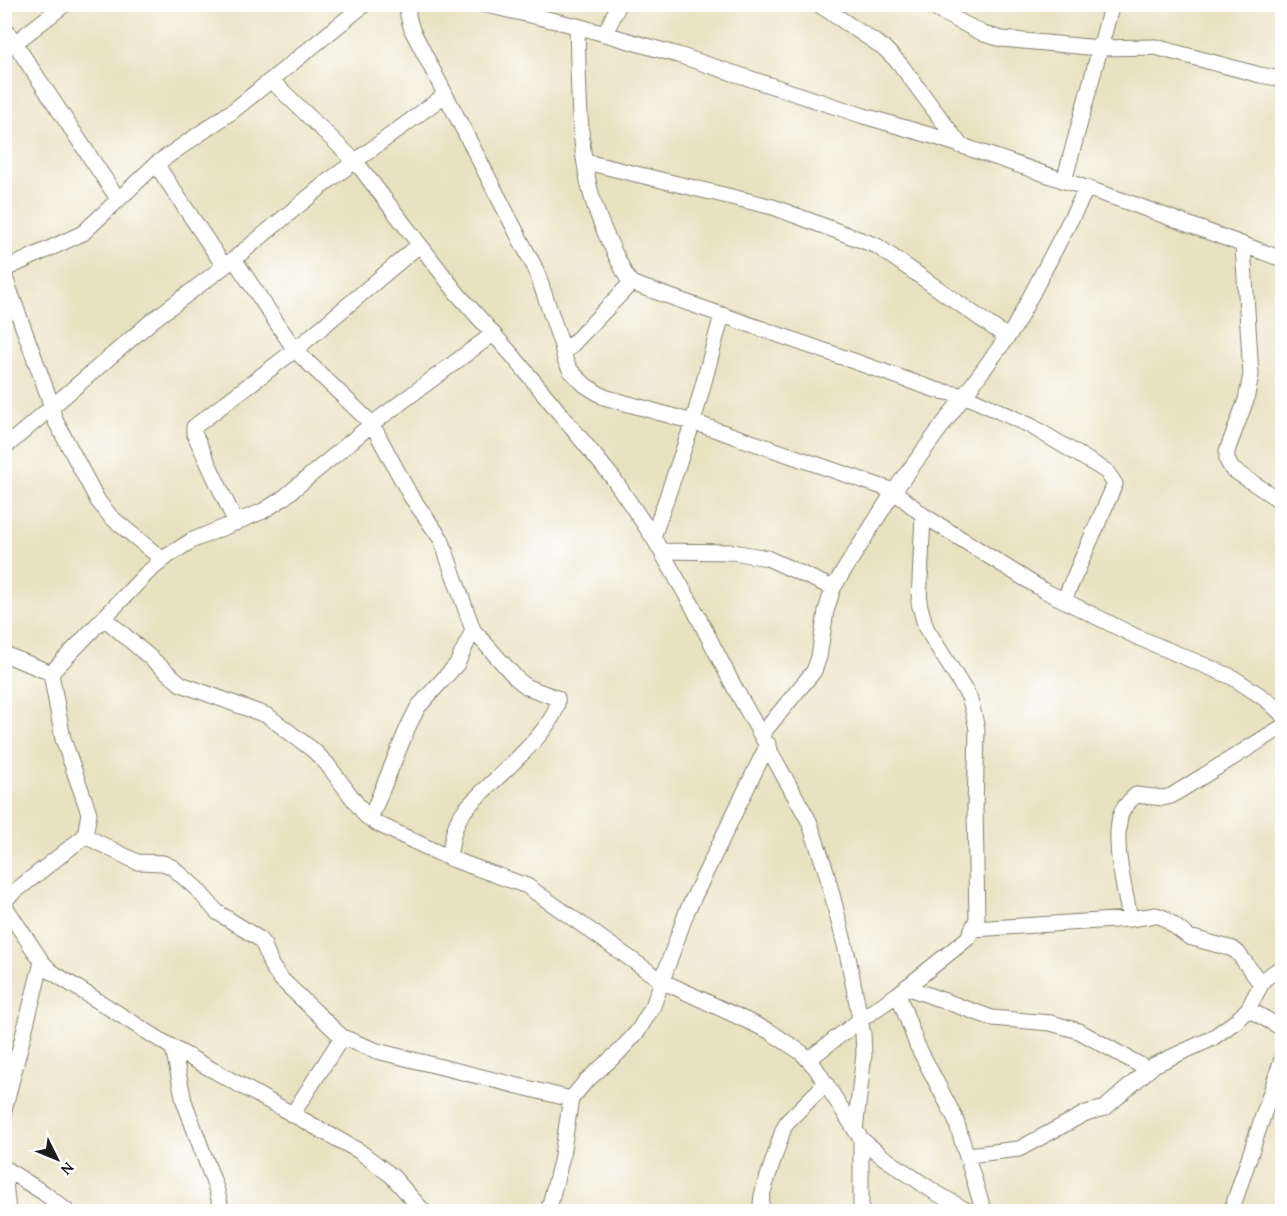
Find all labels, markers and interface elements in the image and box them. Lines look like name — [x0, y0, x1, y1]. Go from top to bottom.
north arrow — [27, 1129, 87, 1189]
text: N — [55, 1157, 80, 1182]

